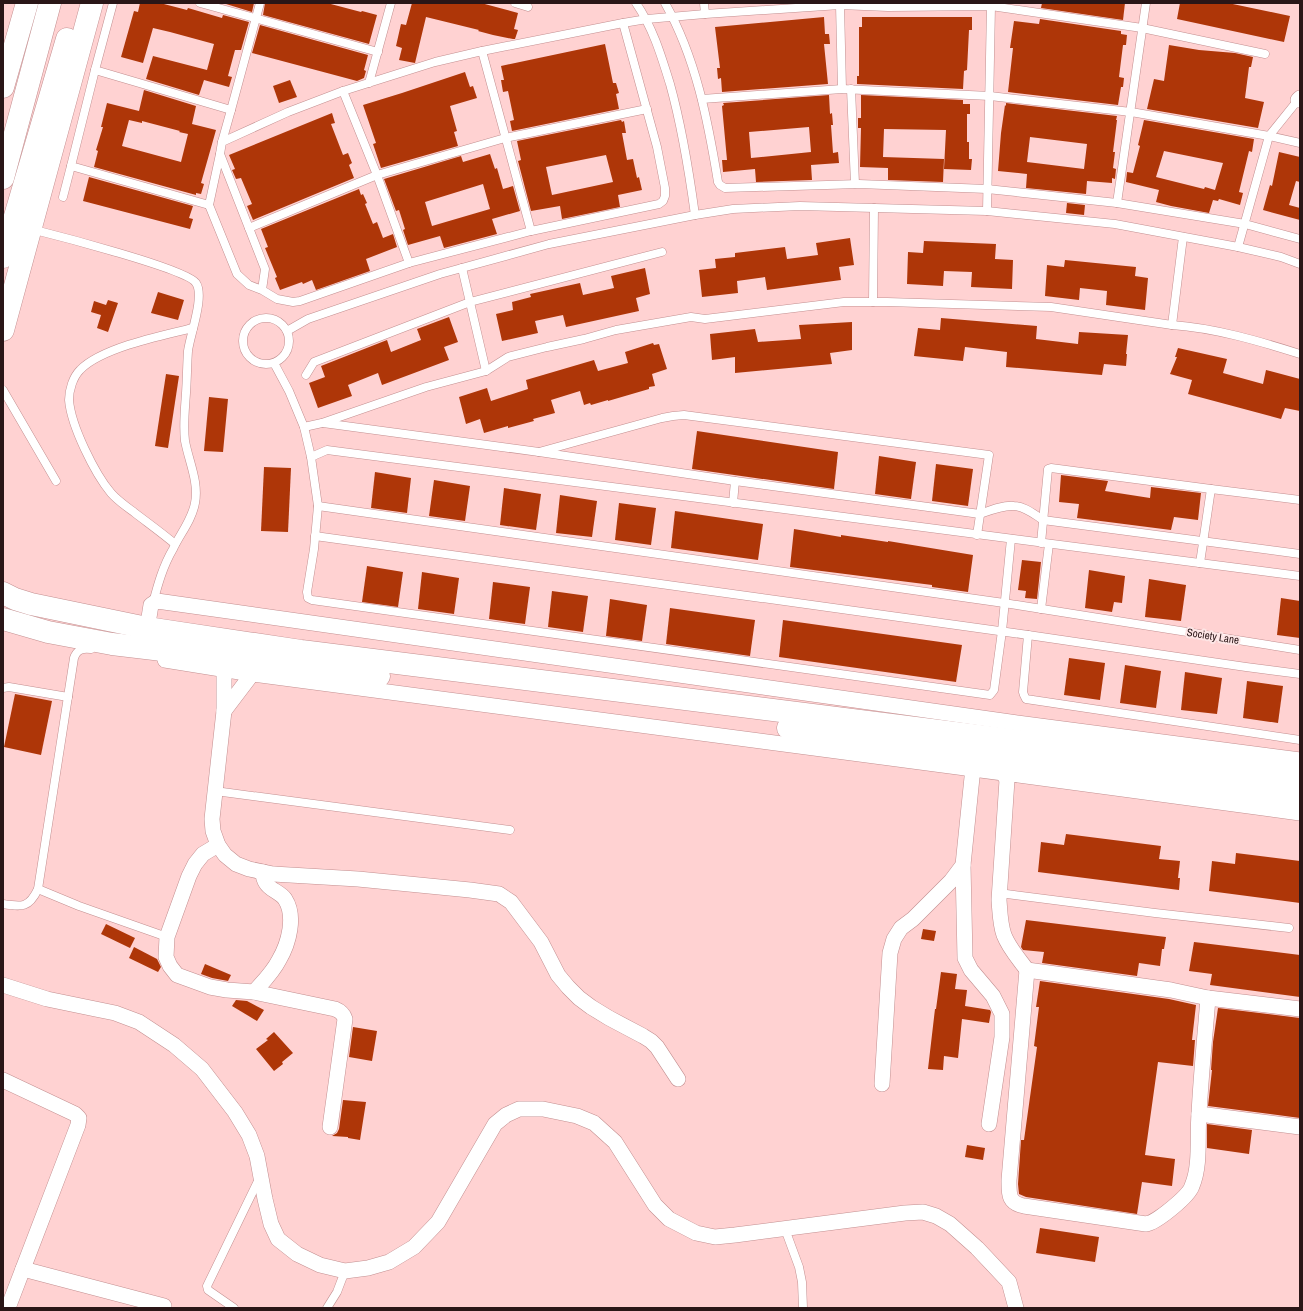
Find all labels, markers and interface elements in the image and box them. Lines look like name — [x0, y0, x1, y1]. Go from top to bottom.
street label: Society Lane — [1186, 625, 1240, 647]

